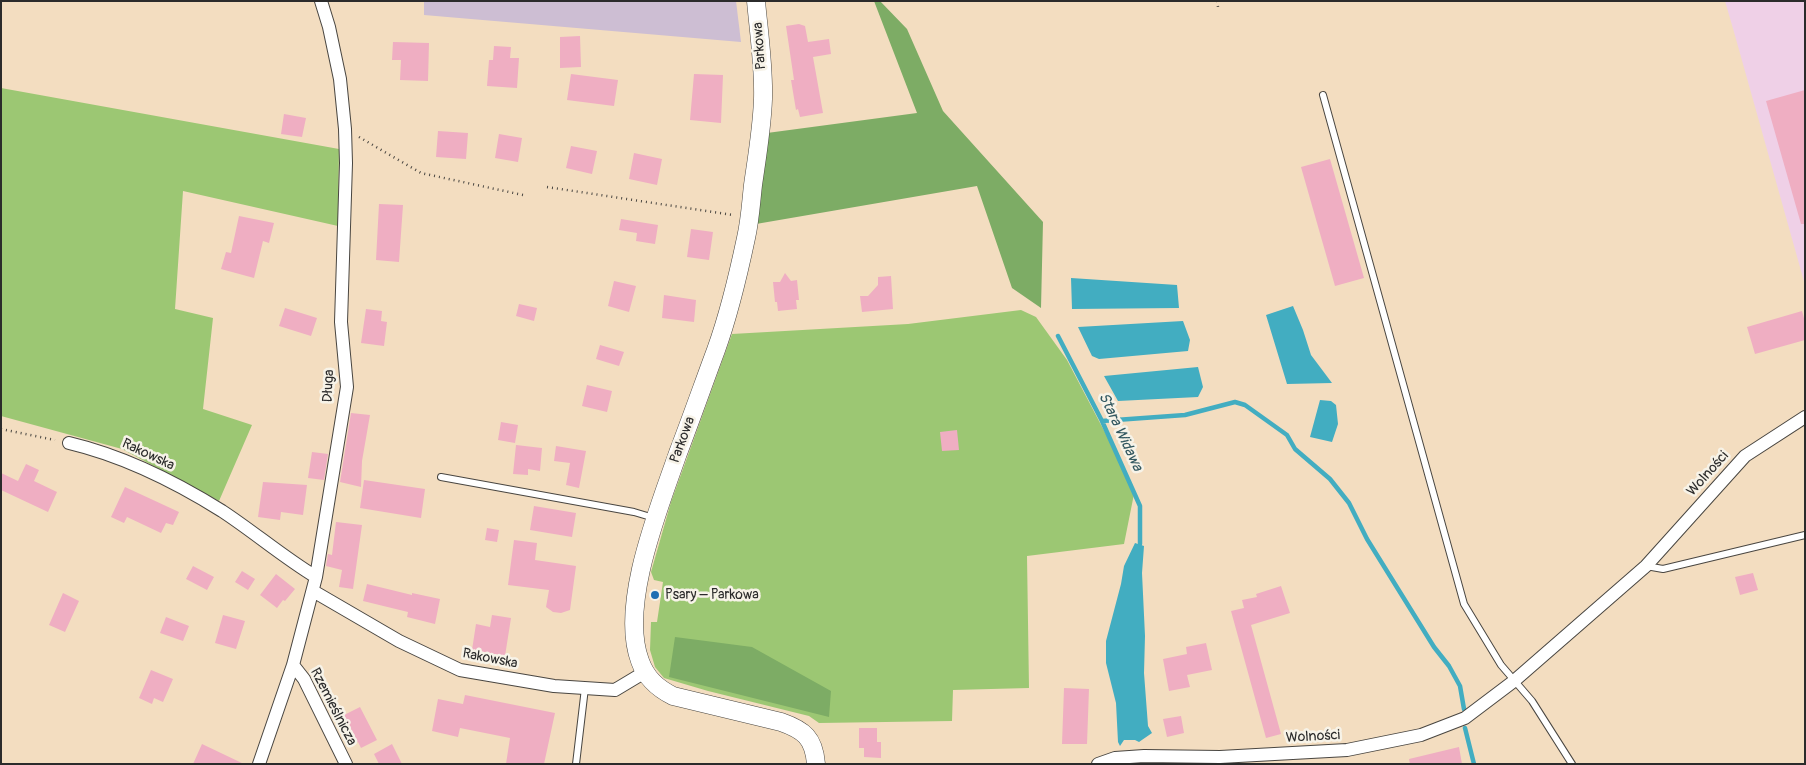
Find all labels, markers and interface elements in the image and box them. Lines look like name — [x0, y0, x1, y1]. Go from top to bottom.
street label: Parkowa — [750, 22, 770, 70]
street label: Długa — [320, 369, 338, 403]
water label: Stara Widawa — [1094, 390, 1146, 474]
street label: Parkowa — [667, 415, 699, 465]
street label: Rakowska — [119, 436, 177, 474]
street label: Wolności — [1684, 448, 1732, 500]
place label: Psary – Parkowa — [665, 587, 759, 603]
marker: Psary – Parkowa — [649, 589, 661, 601]
street label: Rakowska — [461, 645, 519, 673]
street label: Rzemieślnicza — [306, 665, 360, 749]
street label: Wolności — [1285, 727, 1341, 747]

